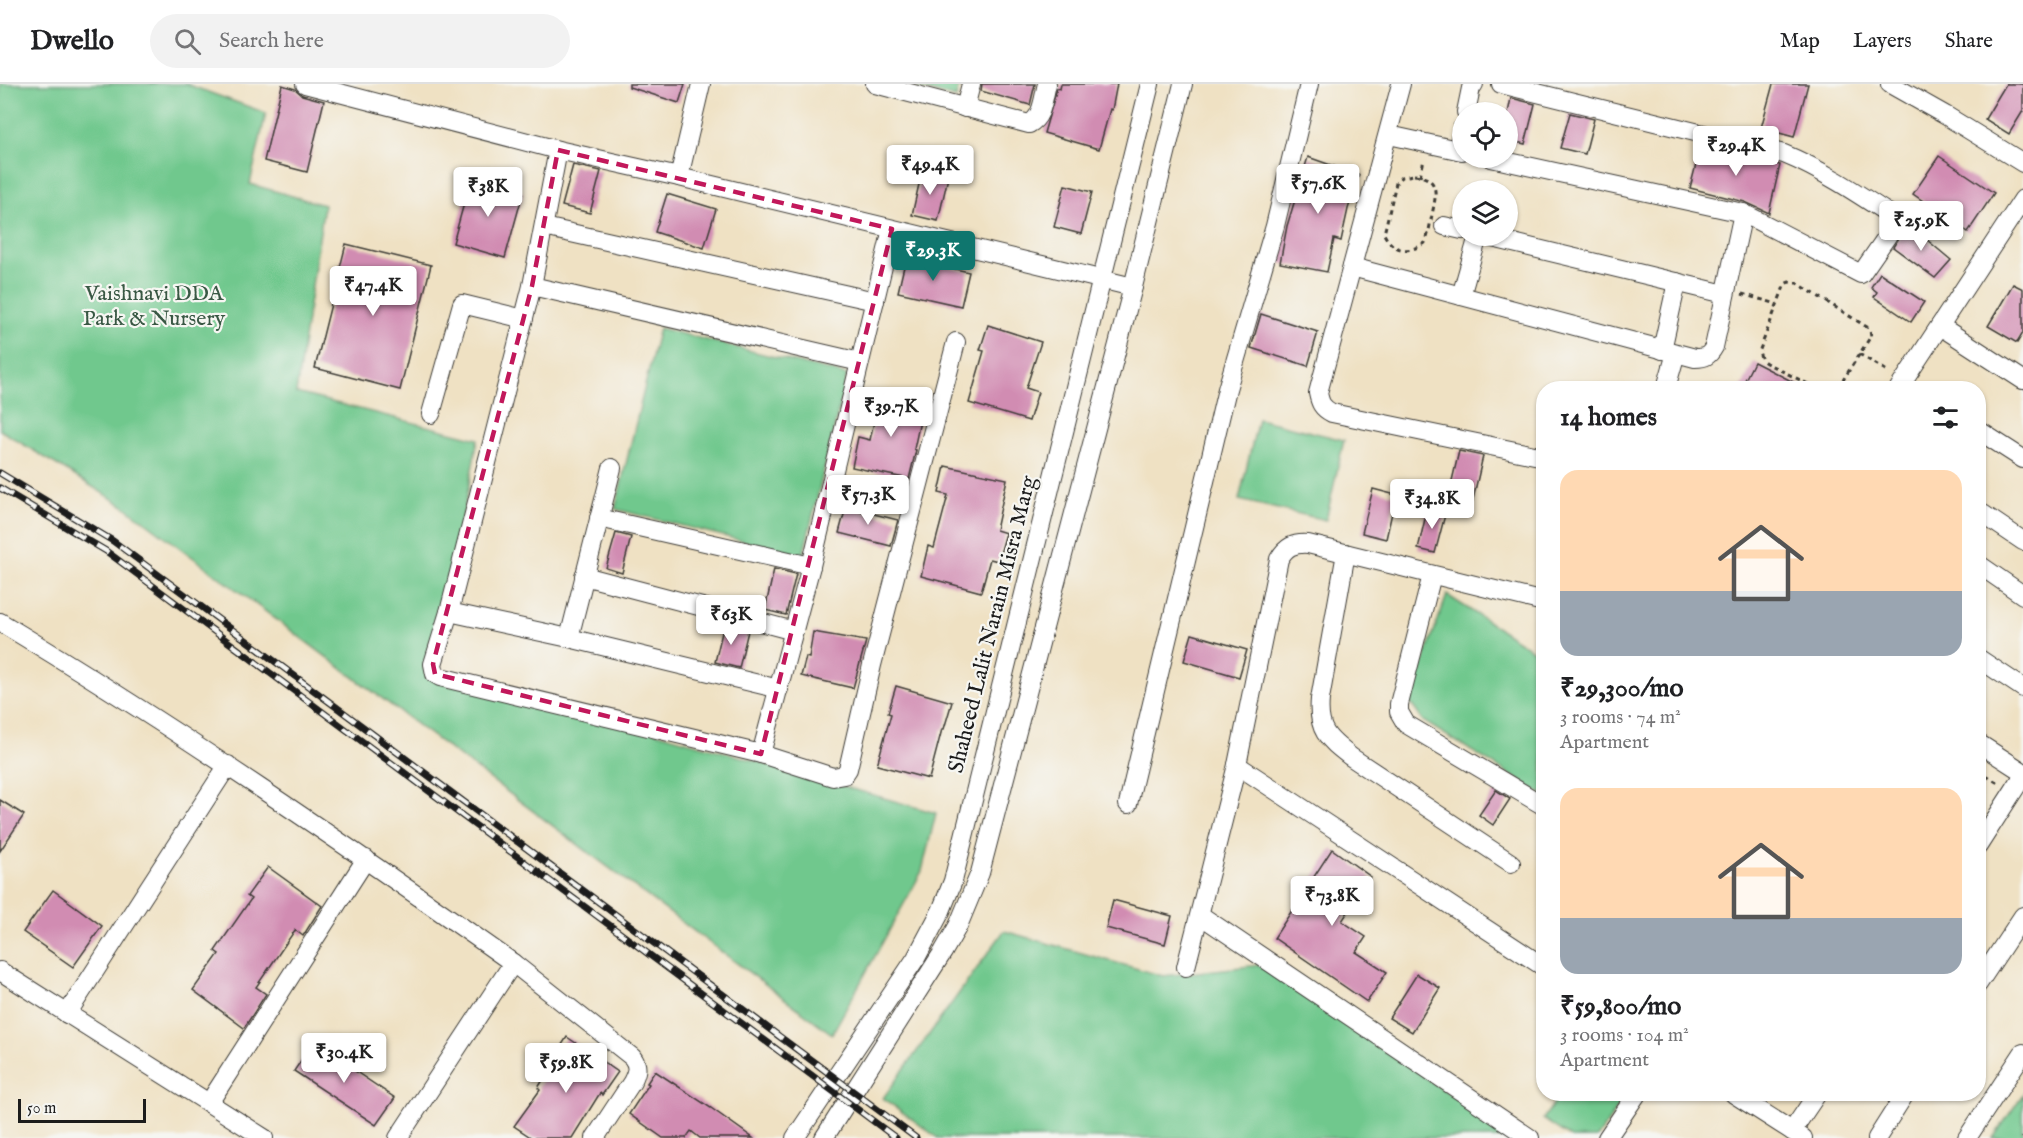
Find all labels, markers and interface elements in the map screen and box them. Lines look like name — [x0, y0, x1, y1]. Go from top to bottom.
search box — [150, 14, 570, 68]
text: Dwello — [30, 24, 114, 59]
icon: search — [171, 25, 204, 58]
text: Search here — [219, 27, 324, 55]
text: Map — [1780, 28, 1820, 55]
text: Layers — [1853, 28, 1912, 55]
text: Share — [1945, 28, 1993, 55]
map controls — [1452, 102, 1518, 246]
button: locate — [1452, 102, 1518, 168]
pin: ₹29.4K — [1687, 126, 1785, 177]
text: ₹29.4K — [1707, 133, 1765, 158]
pin: ₹49.4K — [881, 145, 979, 196]
text: ₹49.4K — [901, 152, 959, 177]
pin: ₹57.6K — [1269, 164, 1367, 215]
pin: ₹38K — [452, 167, 524, 218]
text: ₹57.6K — [1290, 171, 1346, 196]
text: ₹38K — [467, 174, 509, 199]
button: layers — [1452, 180, 1518, 246]
pin: ₹25.9K — [1872, 201, 1970, 252]
text: ₹25.9K — [1893, 208, 1949, 233]
pin: ₹29.3K — [884, 231, 982, 282]
text: ₹29.3K — [905, 238, 961, 263]
pin: ₹47.4K — [324, 266, 422, 317]
text: ₹47.4K — [344, 273, 402, 298]
park label: Vaishnavi DDA Park & Nursery — [83, 280, 225, 333]
pin: ₹39.7K — [842, 387, 940, 438]
text: ₹39.7K — [864, 394, 918, 419]
text: 14 homes — [1560, 401, 1657, 434]
icon: filters — [1929, 401, 1962, 434]
street label: Shaheed Lalit Narain Misra Marg — [942, 472, 1044, 776]
pin: ₹57.3K — [819, 475, 917, 526]
pin: ₹34.8K — [1383, 479, 1481, 530]
text: ₹57.3K — [841, 482, 895, 507]
text: ₹34.8K — [1404, 486, 1460, 511]
icon: home — [1707, 509, 1815, 617]
pin: ₹63K — [695, 595, 767, 646]
text: ₹63K — [710, 602, 752, 627]
text: ₹29,300/mo — [1560, 672, 1683, 705]
text: 3 rooms · 74 m² — [1560, 705, 1681, 730]
text: Apartment — [1560, 730, 1649, 755]
icon: home — [1707, 827, 1815, 935]
pin: ₹73.8K — [1283, 876, 1381, 927]
text: ₹73.8K — [1305, 883, 1359, 908]
text: ₹59,800/mo — [1560, 990, 1681, 1023]
text: 3 rooms · 104 m² — [1560, 1023, 1689, 1048]
pin: ₹30.4K — [295, 1033, 393, 1084]
text: ₹30.4K — [315, 1040, 373, 1065]
pin: ₹59.8K — [517, 1043, 615, 1094]
text: Apartment — [1560, 1048, 1649, 1073]
text: ₹59.8K — [539, 1050, 593, 1075]
scale bar — [18, 1096, 146, 1124]
text: 50 m — [27, 1099, 56, 1119]

